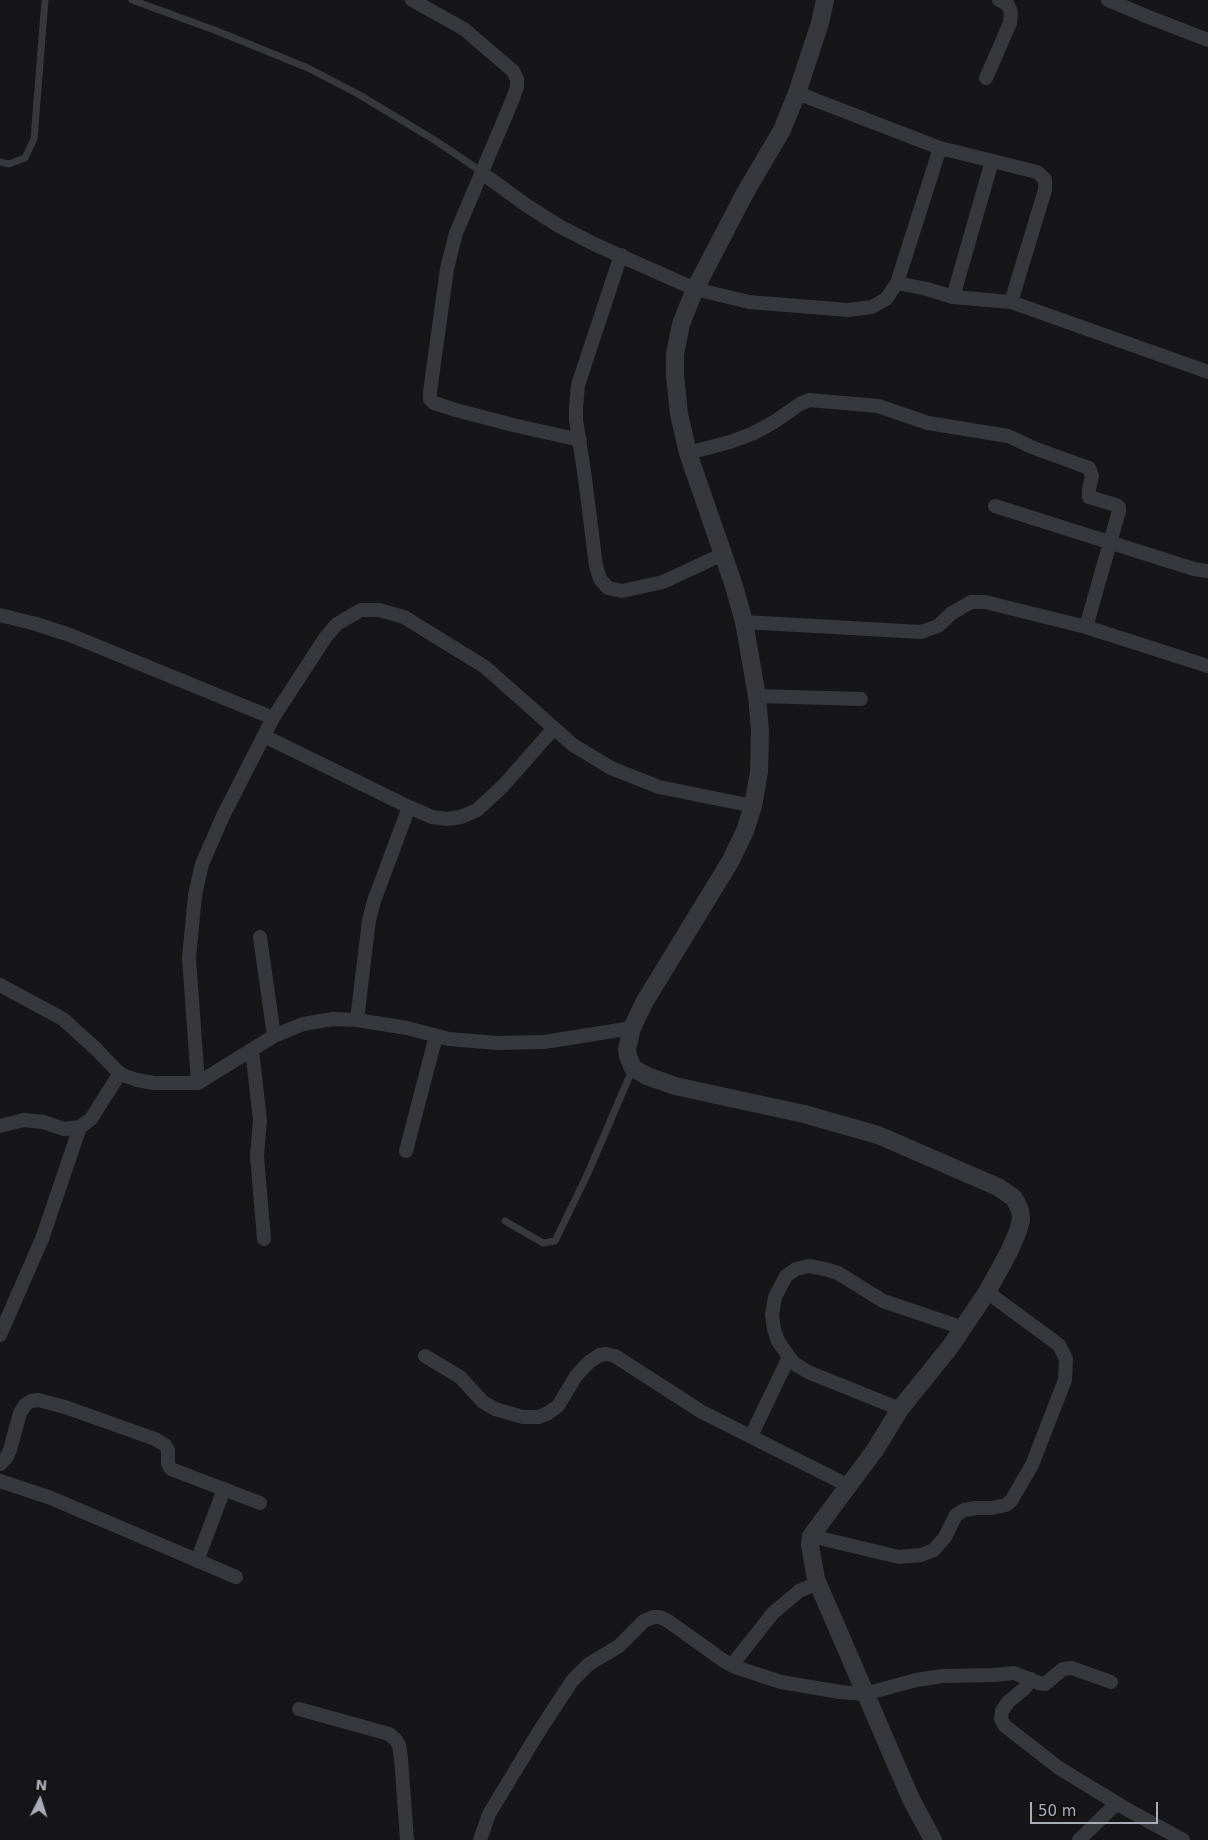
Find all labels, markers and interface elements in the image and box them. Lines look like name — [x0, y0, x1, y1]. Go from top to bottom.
north arrow — [15, 1775, 65, 1825]
text: N — [35, 1777, 48, 1794]
scale bar — [1033, 1792, 1160, 1824]
text: 50 m — [1038, 1802, 1076, 1820]

